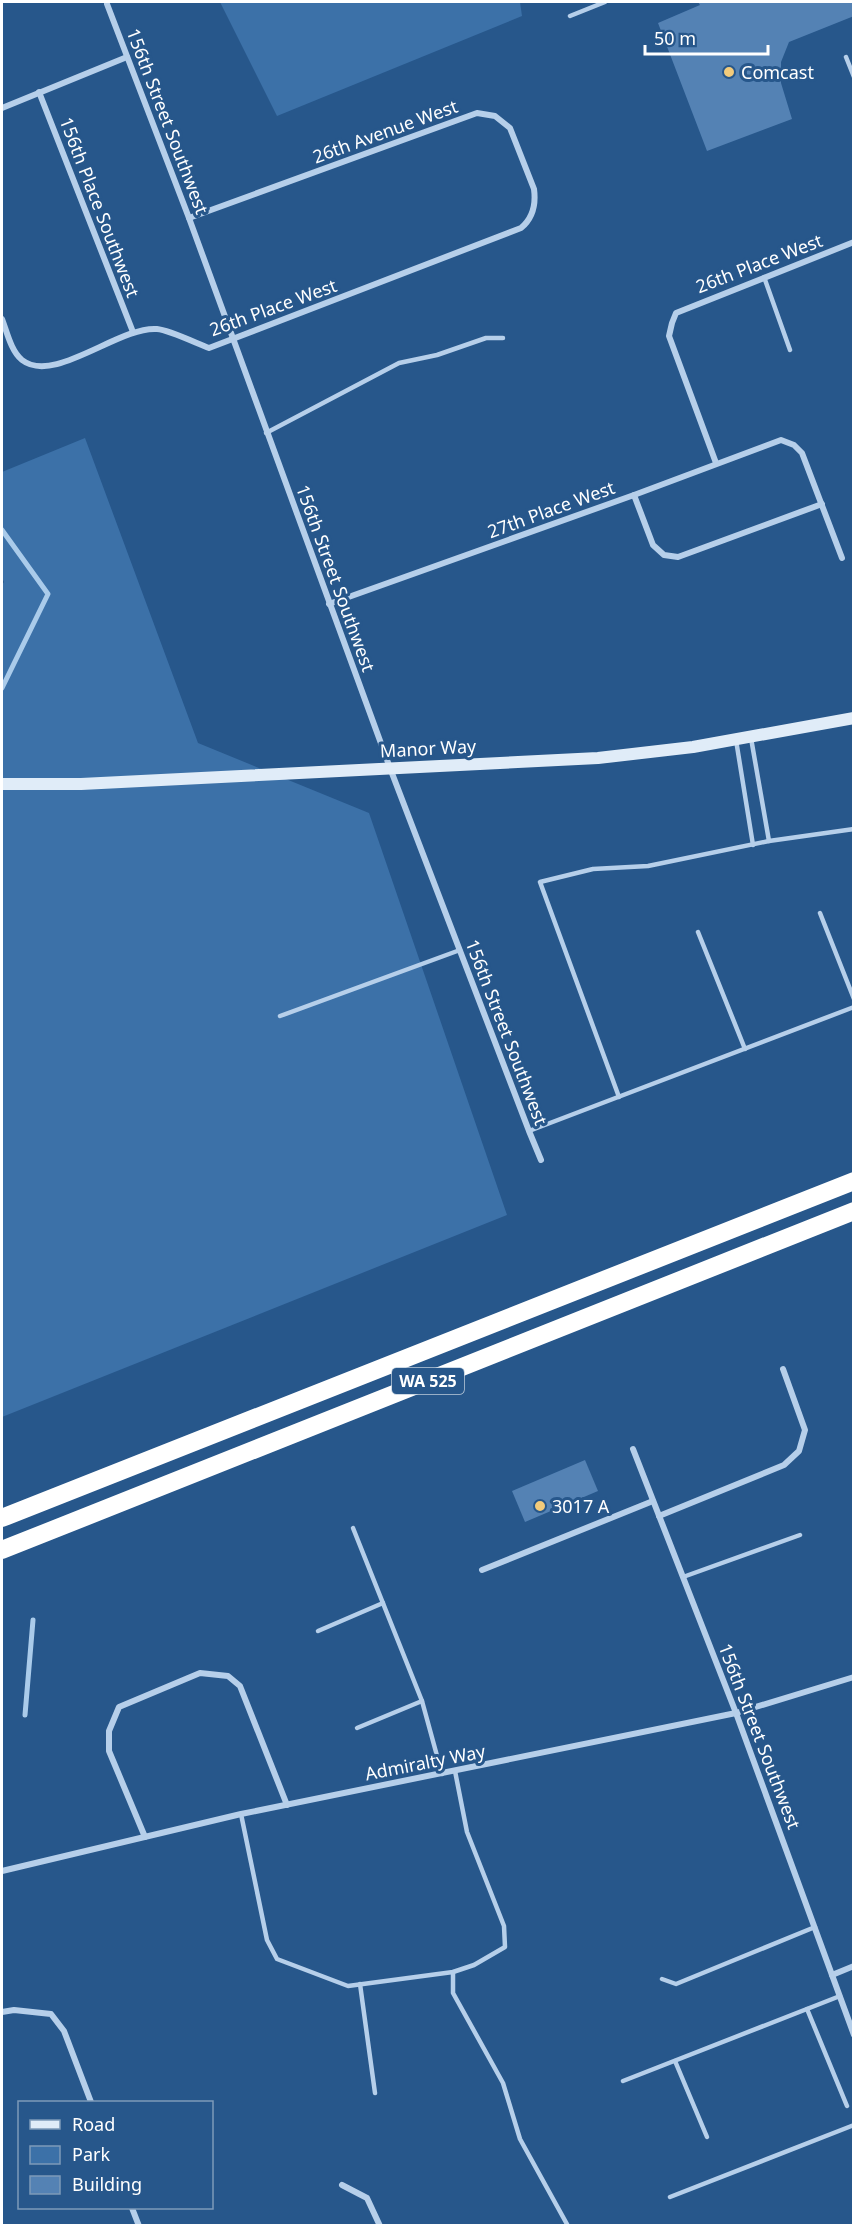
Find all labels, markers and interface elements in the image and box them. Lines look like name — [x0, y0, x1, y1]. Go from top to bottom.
scale bar — [645, 18, 768, 56]
street label: 156th Street Southwest — [121, 25, 215, 218]
text: 50 m — [654, 26, 696, 50]
place label: Comcast — [741, 60, 814, 84]
marker: Comcast — [722, 65, 736, 79]
street label: 26th Avenue West — [309, 93, 461, 168]
street label: 156th Place Southwest — [55, 113, 146, 301]
street label: 26th Place West — [692, 228, 826, 298]
street label: 26th Place West — [206, 273, 340, 341]
street label: 27th Place West — [484, 475, 618, 543]
street label: 156th Street Southwest — [291, 481, 381, 675]
street label: Manor Way — [379, 733, 477, 763]
street label: 156th Street Southwest — [460, 936, 554, 1129]
road number: WA 525 — [392, 1368, 464, 1394]
place label: 3017 A — [552, 1494, 610, 1518]
marker: 3017 A — [533, 1499, 547, 1513]
street label: 156th Street Southwest — [713, 1640, 807, 1833]
street label: Admiralty Way — [363, 1738, 488, 1785]
legend — [18, 2101, 213, 2209]
text: Road — [72, 2112, 115, 2136]
text: Park — [72, 2142, 110, 2166]
text: Building — [72, 2172, 142, 2196]

